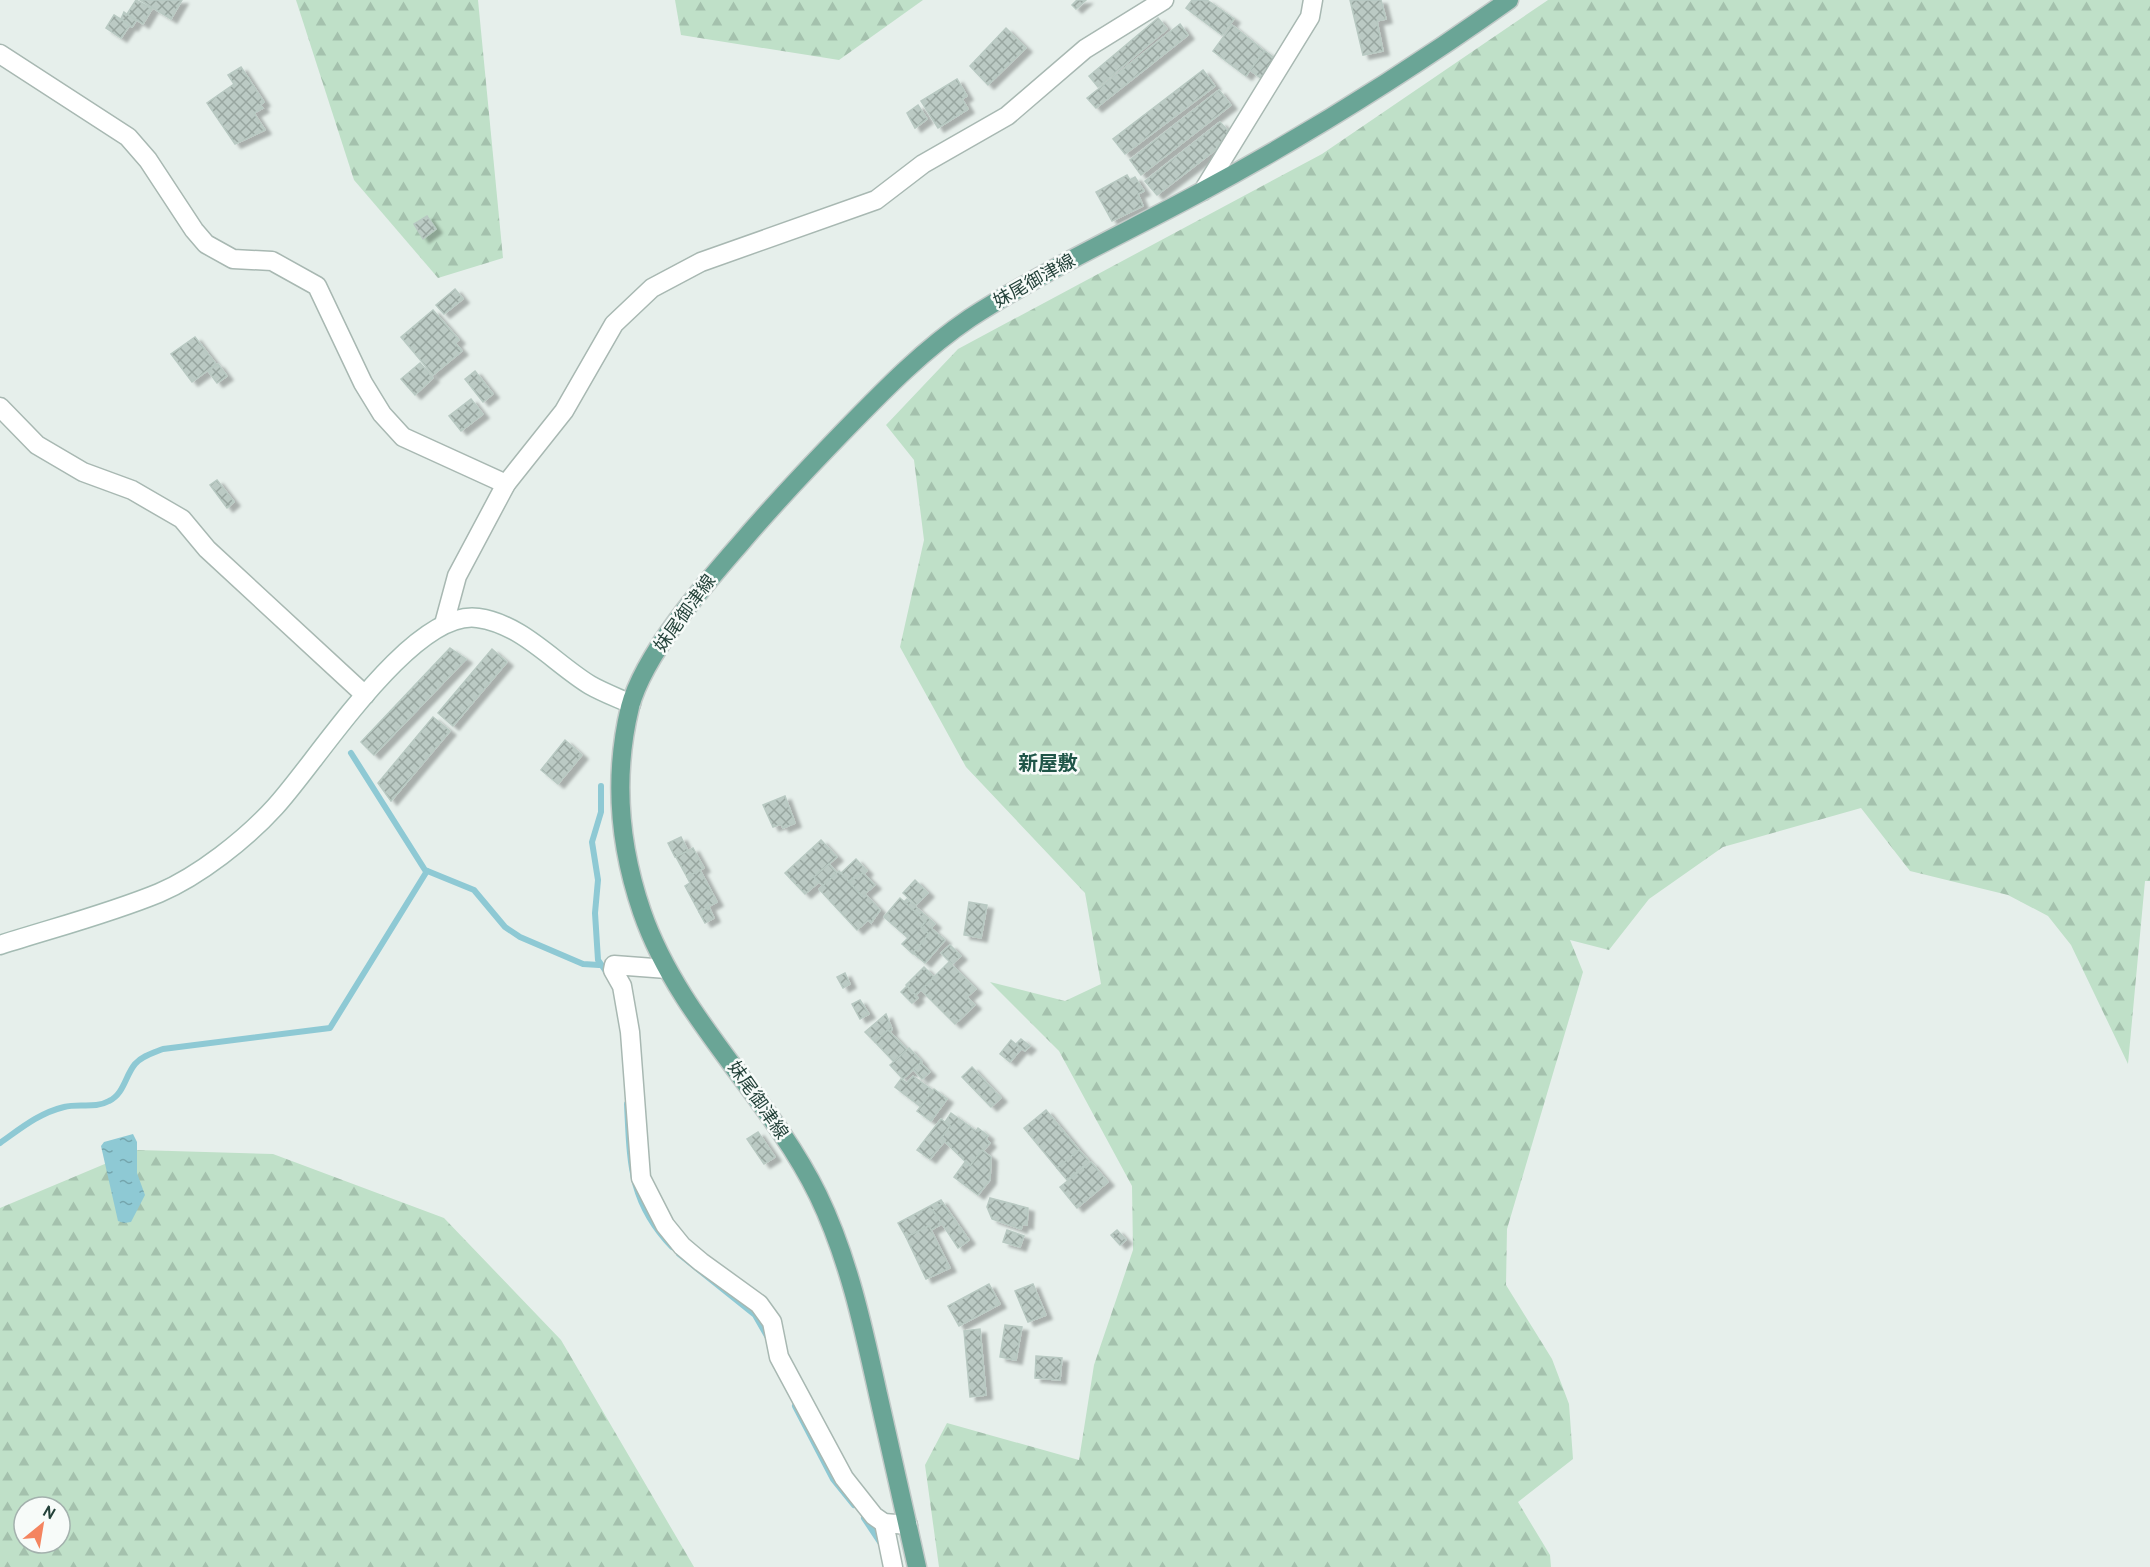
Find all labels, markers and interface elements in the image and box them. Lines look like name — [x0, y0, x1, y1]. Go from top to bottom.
street label: 妹尾御津線 — [990, 250, 1080, 314]
street label: 妹尾御津線 — [650, 571, 722, 657]
district label: 新屋敷 — [1018, 752, 1078, 778]
street label: 妹尾御津線 — [722, 1058, 792, 1144]
north arrow — [12, 1495, 72, 1555]
text: N — [39, 1502, 58, 1525]

